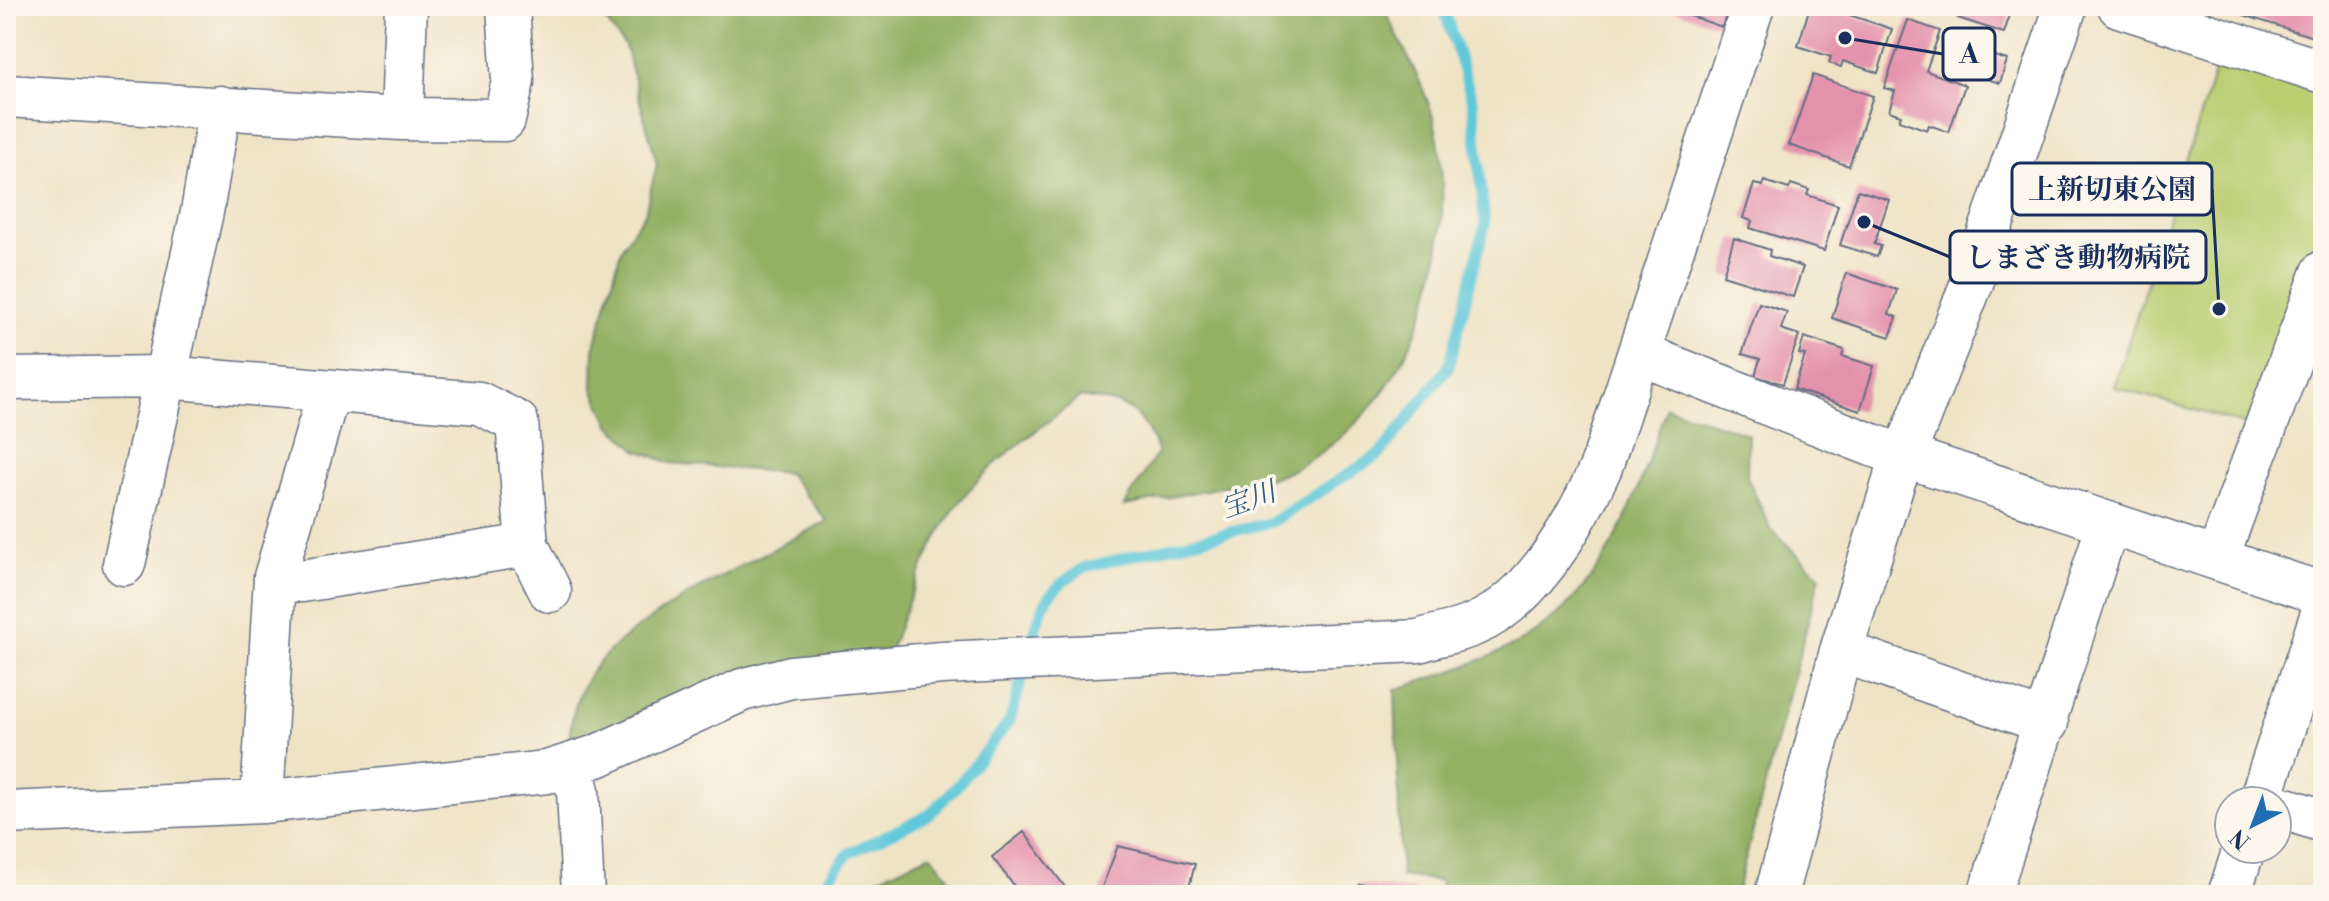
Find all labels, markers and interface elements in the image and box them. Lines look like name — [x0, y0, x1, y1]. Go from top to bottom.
callout: A — [1943, 28, 1995, 80]
text: A — [1958, 37, 1980, 72]
callout: 上新切東公園 — [2012, 163, 2212, 215]
text: 上新切東公園 — [2028, 173, 2196, 208]
callout: しまざき動物病院 — [1950, 231, 2206, 283]
text: しまざき動物病院 — [1966, 241, 2190, 276]
water label: 宝川 — [1216, 473, 1284, 526]
north arrow — [2213, 785, 2293, 865]
text: N — [2225, 822, 2256, 855]

